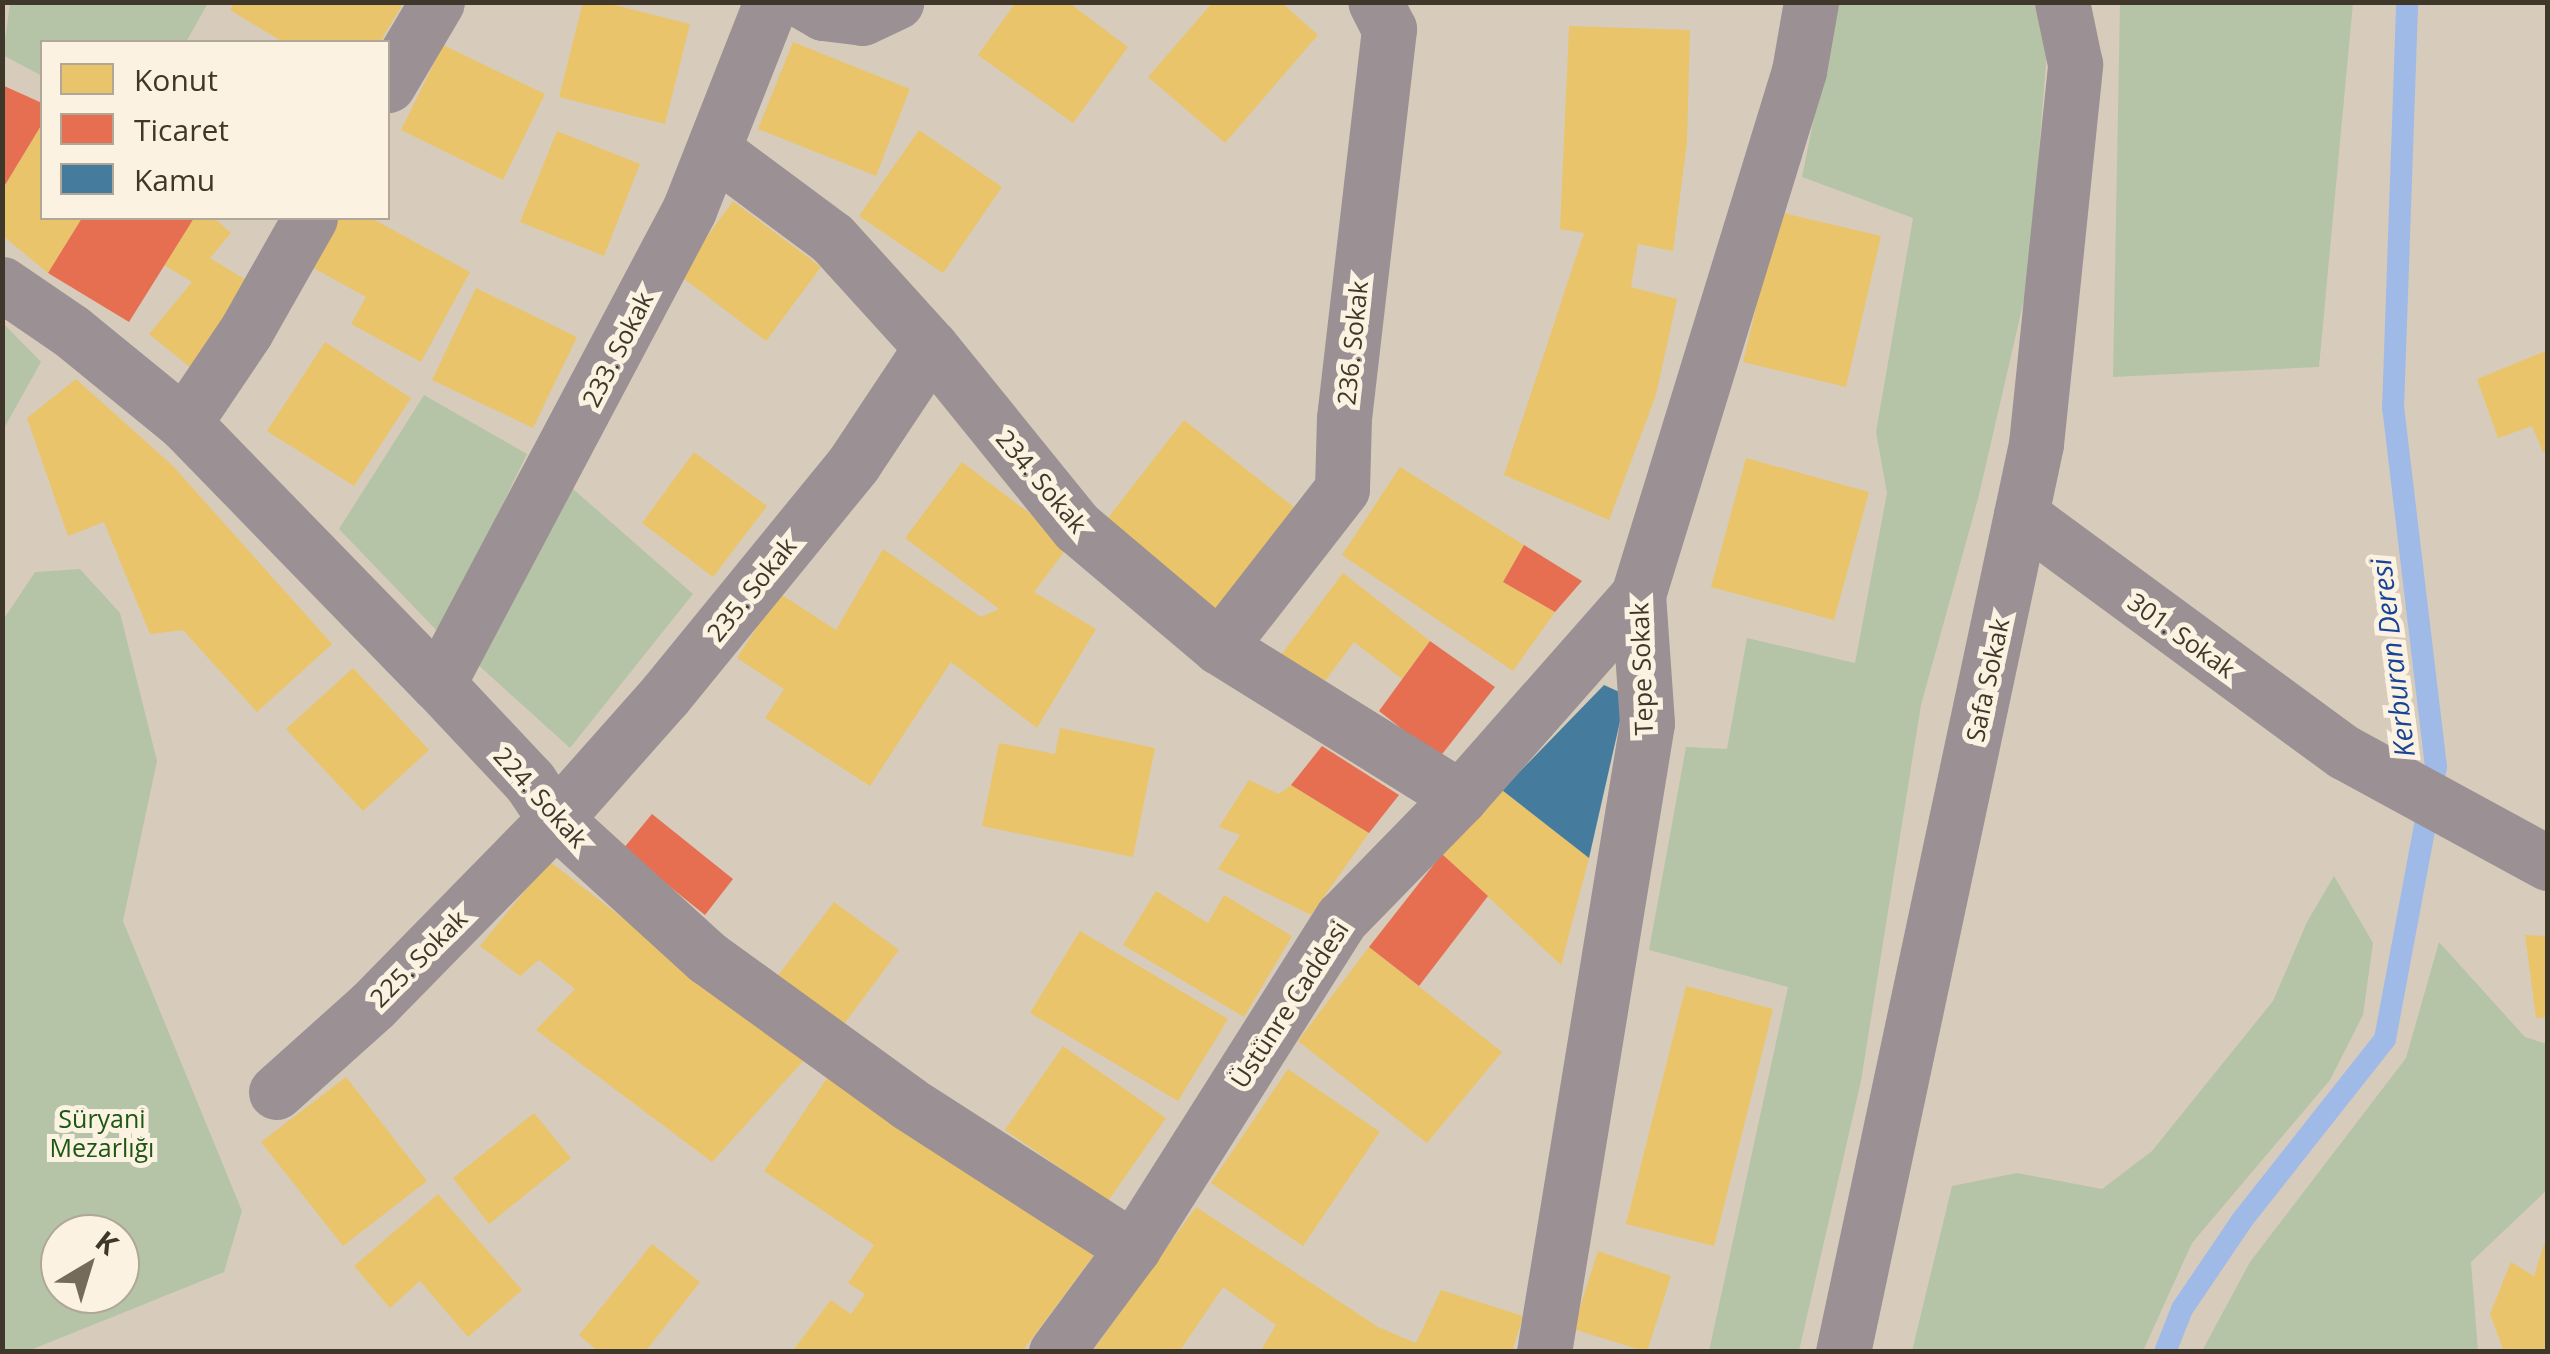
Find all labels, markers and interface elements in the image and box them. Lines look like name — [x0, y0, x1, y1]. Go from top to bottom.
legend — [40, 40, 390, 220]
text: Konut — [134, 59, 218, 100]
text: Ticaret — [134, 109, 229, 150]
text: Kamu — [134, 159, 215, 200]
street label: 236. Sokak — [1331, 279, 1373, 407]
street label: 233. Sokak — [575, 287, 659, 411]
street label: 234. Sokak — [990, 424, 1094, 538]
street label: 235. Sokak — [700, 531, 802, 647]
water label: Kerburan Deresi — [2363, 557, 2421, 759]
street label: 301. Sokak — [2123, 586, 2241, 684]
street label: Tepe Sokak — [1624, 602, 1658, 736]
street label: Safa Sokak — [1959, 616, 2015, 744]
street label: 224. Sokak — [488, 741, 594, 853]
street label: 225. Sokak — [363, 903, 473, 1013]
street label: Üstünre Caddesi — [1224, 915, 1354, 1093]
park label: Süryani Mezarlığı — [50, 1104, 154, 1163]
north arrow — [40, 1214, 140, 1314]
text: K — [88, 1221, 126, 1263]

